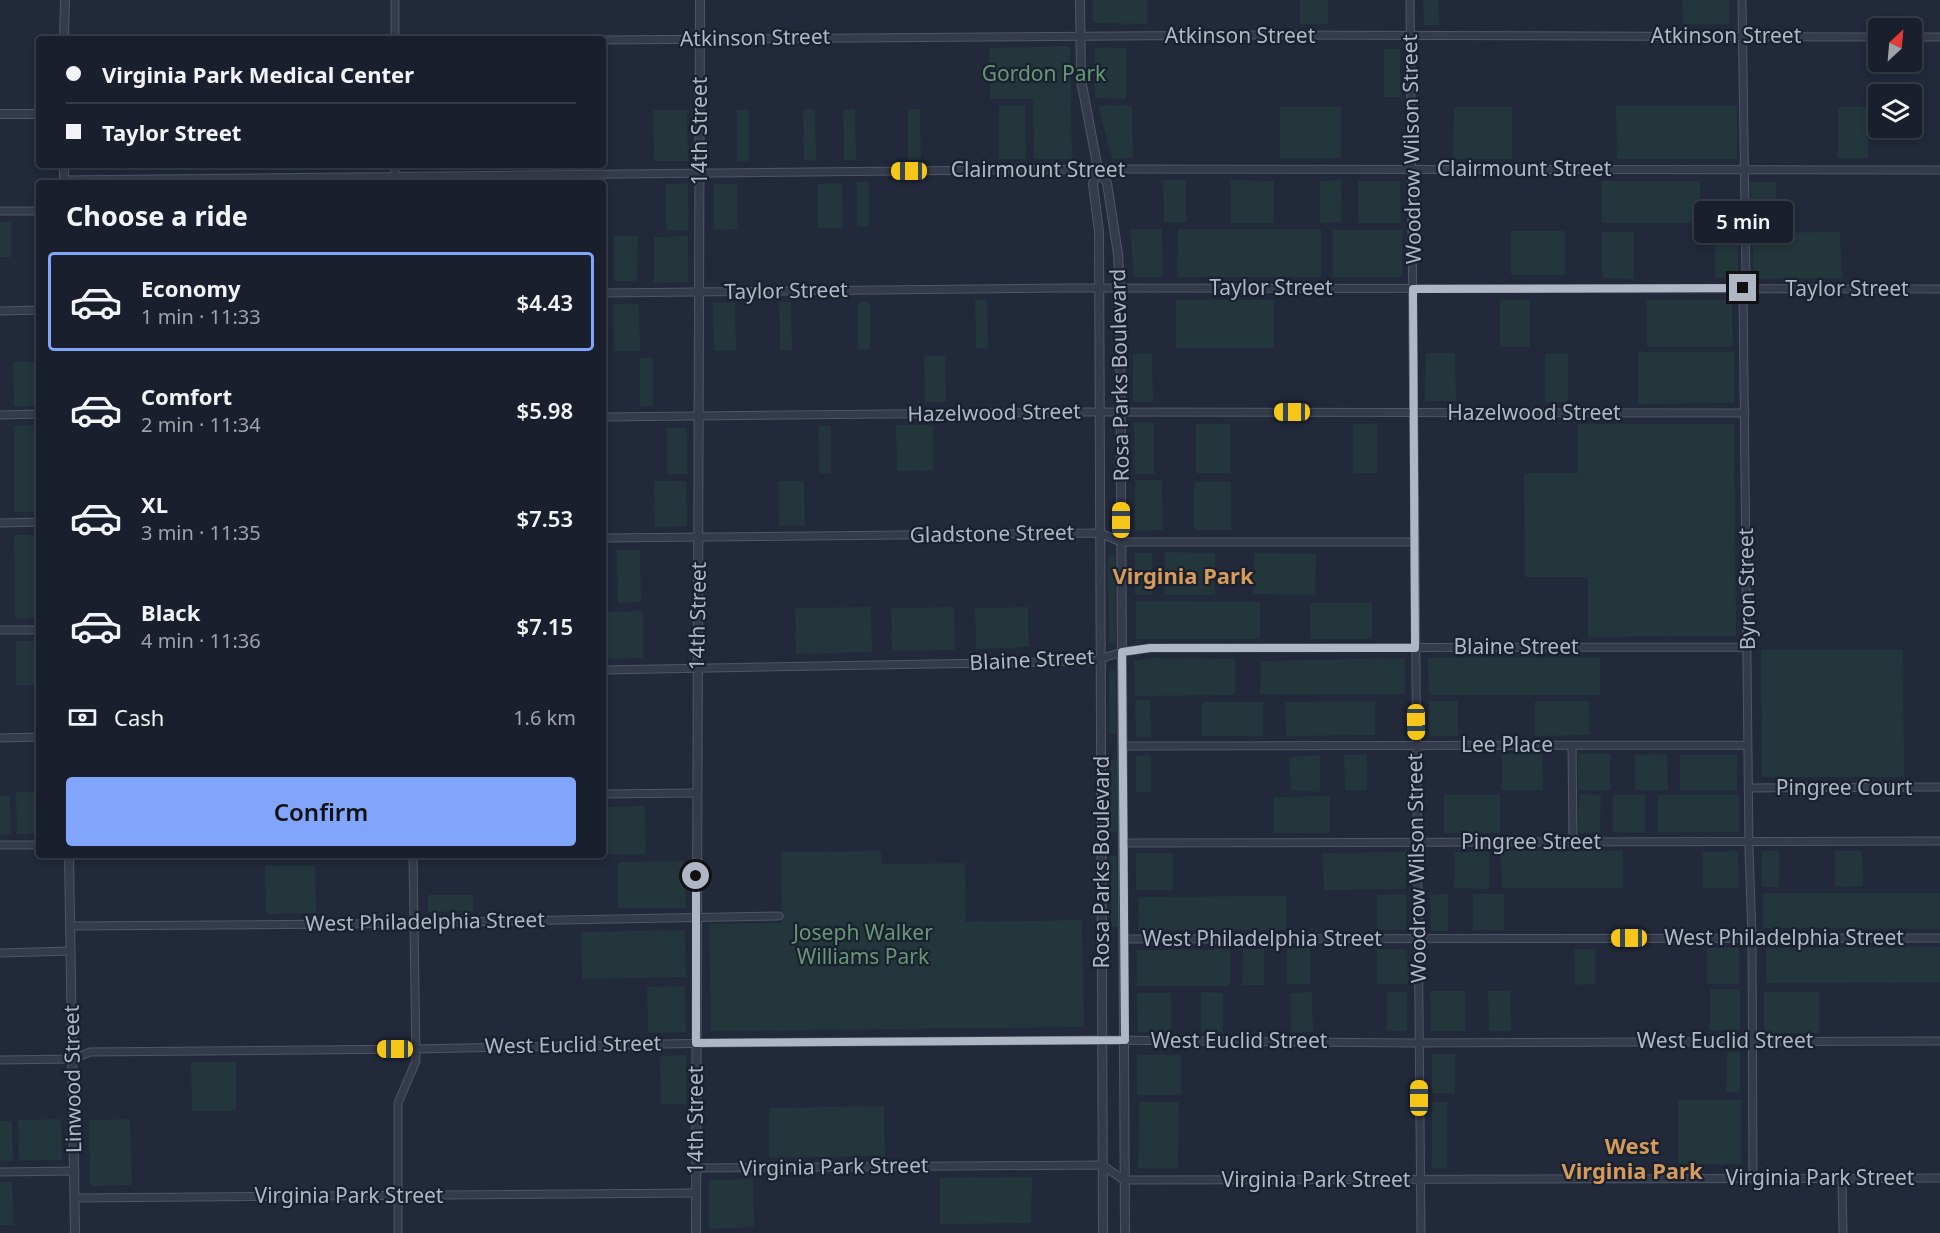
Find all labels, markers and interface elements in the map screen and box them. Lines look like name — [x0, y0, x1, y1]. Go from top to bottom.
north arrow — [1868, 18, 1922, 72]
map controls — [1868, 18, 1922, 138]
street label: Atkinson Street — [1165, 21, 1316, 49]
street label: Atkinson Street — [1651, 21, 1802, 49]
street label: Atkinson Street — [680, 22, 831, 52]
street label: Woodrow Wilson Street — [1395, 33, 1427, 264]
text: Virginia Park Medical Center — [102, 59, 414, 89]
park label: Gordon Park — [982, 59, 1107, 87]
street label: 14th Street — [685, 76, 713, 185]
button: layers — [1868, 84, 1922, 138]
text: Taylor Street — [102, 117, 241, 147]
street label: Clairmount Street — [1437, 154, 1612, 182]
street label: Clairmount Street — [951, 155, 1126, 183]
car — [891, 162, 927, 180]
text: Choose a ride — [66, 197, 248, 234]
callout: 5 min — [1694, 201, 1792, 243]
text: 5 min — [1716, 208, 1771, 235]
street label: Rosa Parks Boulevard — [1103, 268, 1135, 482]
text: Economy — [141, 273, 240, 303]
street label: Taylor Street — [1209, 273, 1333, 301]
route end — [1729, 274, 1756, 301]
street label: Taylor Street — [1785, 274, 1909, 302]
icon: car — [69, 275, 123, 329]
street label: Taylor Street — [724, 275, 848, 305]
text: $4.43 — [517, 287, 573, 317]
text: 1 min · 11:33 — [141, 303, 261, 330]
text: Comfort — [141, 381, 232, 411]
icon: car — [69, 383, 123, 437]
text: $5.98 — [517, 395, 573, 425]
street label: Hazelwood Street — [907, 396, 1081, 428]
street label: Hazelwood Street — [1447, 398, 1621, 426]
car — [1274, 403, 1310, 421]
text: 2 min · 11:34 — [141, 411, 261, 438]
text: XL — [141, 489, 168, 519]
icon: car — [69, 491, 123, 545]
car — [1112, 502, 1130, 538]
text: $7.53 — [517, 503, 573, 533]
street label: Gladstone Street — [909, 518, 1075, 548]
text: 3 min · 11:35 — [141, 519, 261, 546]
street label: Byron Street — [1731, 527, 1761, 650]
district label: Virginia Park — [1112, 560, 1254, 590]
street label: 14th Street — [682, 561, 712, 671]
text: Black — [141, 597, 200, 627]
icon: car — [69, 599, 123, 653]
text: $7.15 — [517, 611, 573, 641]
text: 4 min · 11:36 — [141, 627, 261, 654]
street label: Blaine Street — [1453, 632, 1579, 660]
street label: Blaine Street — [969, 642, 1096, 676]
icon: cash — [66, 701, 99, 734]
text: Cash — [114, 702, 164, 732]
text: 1.6 km — [513, 704, 576, 731]
car — [1407, 704, 1425, 740]
street label: Lee Place — [1461, 730, 1553, 758]
street label: Woodrow Wilson Street — [1400, 752, 1432, 983]
street label: Rosa Parks Boulevard — [1087, 756, 1115, 968]
street label: Pingree Court — [1776, 773, 1913, 801]
button: Confirm — [66, 777, 576, 846]
street label: Pingree Street — [1461, 827, 1601, 855]
route start — [682, 862, 709, 889]
street label: West Philadelphia Street — [305, 905, 545, 937]
park label: Joseph Walker Williams Park — [791, 918, 933, 970]
street label: West Philadelphia Street — [1664, 923, 1904, 951]
street label: West Philadelphia Street — [1142, 924, 1382, 952]
car — [1611, 929, 1647, 947]
street label: Linwood Street — [57, 1004, 87, 1153]
street label: West Euclid Street — [1151, 1026, 1328, 1054]
street label: West Euclid Street — [1637, 1026, 1814, 1054]
street label: West Euclid Street — [484, 1028, 662, 1060]
car — [377, 1040, 413, 1058]
street label: 14th Street — [681, 1065, 709, 1174]
car — [1410, 1080, 1428, 1116]
district label: West Virginia Park — [1561, 1130, 1703, 1185]
street label: Virginia Park Street — [739, 1150, 929, 1182]
street label: Virginia Park Street — [1726, 1163, 1915, 1191]
street label: Virginia Park Street — [1222, 1165, 1411, 1193]
street label: Virginia Park Street — [255, 1181, 444, 1209]

